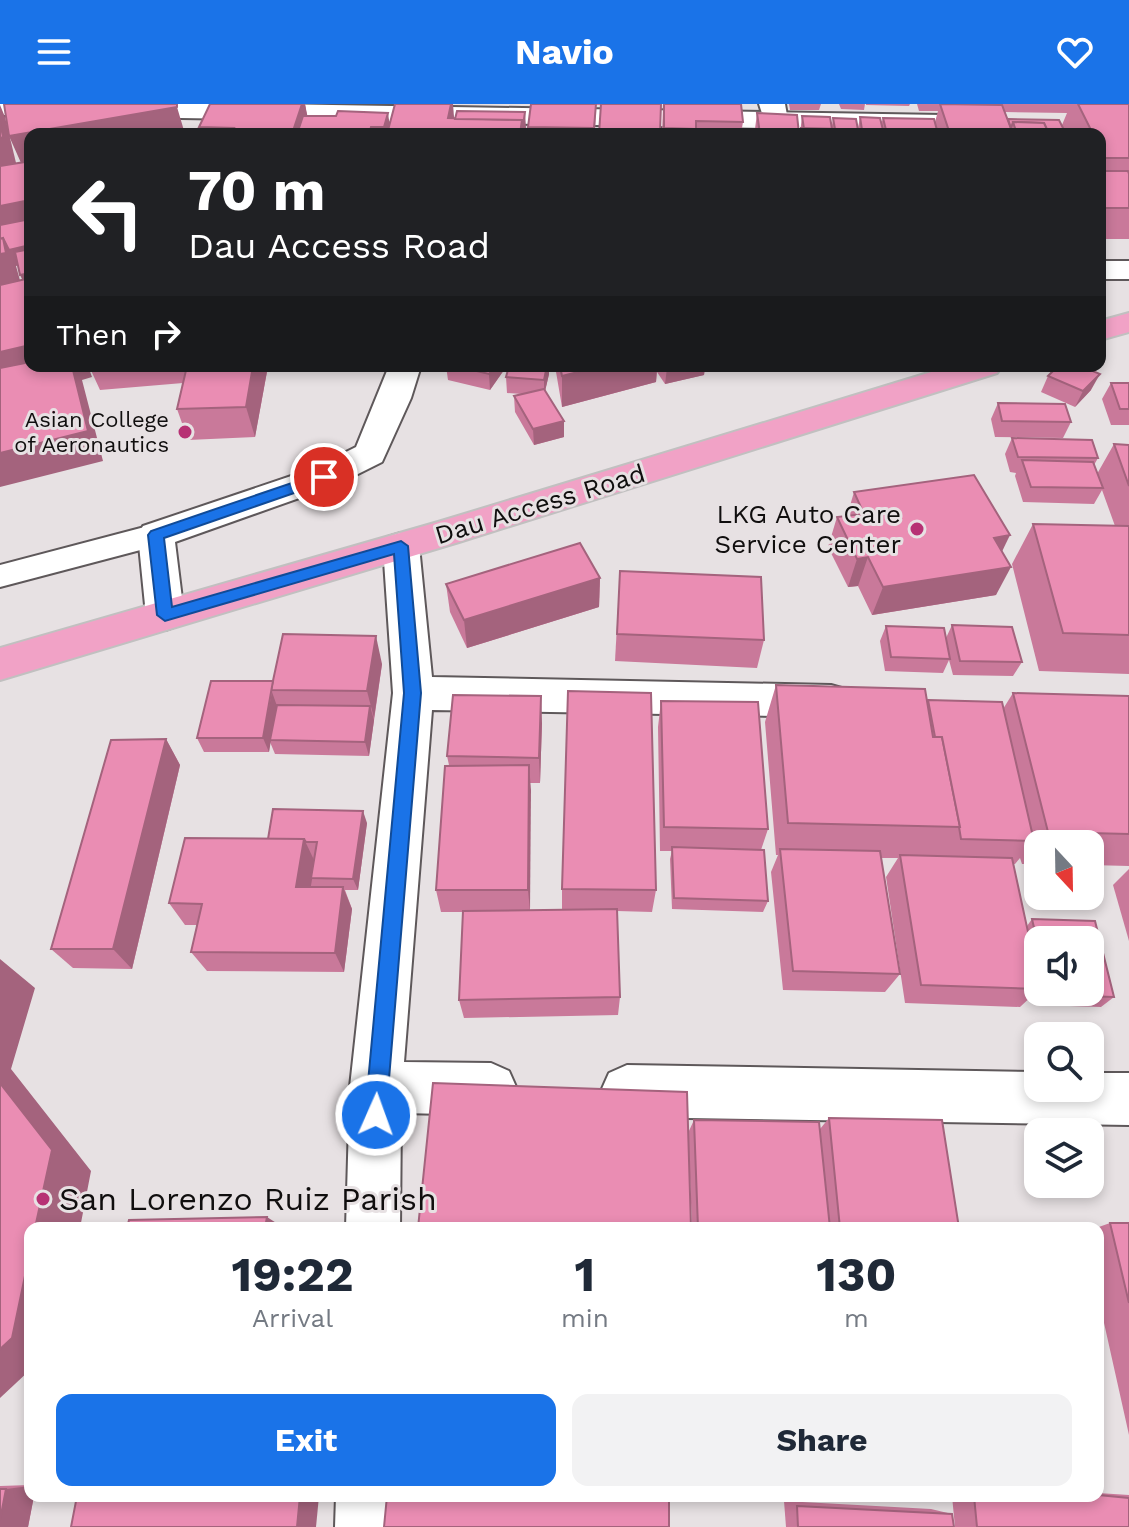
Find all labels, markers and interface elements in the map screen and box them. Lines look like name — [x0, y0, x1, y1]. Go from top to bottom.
icon: menu — [32, 30, 76, 74]
icon: heart — [1053, 30, 1097, 74]
text: Navio — [515, 31, 614, 73]
text: 70 m — [188, 158, 325, 224]
icon: left — [56, 160, 160, 264]
text: Dau Access Road — [188, 225, 490, 267]
icon: right — [144, 312, 188, 356]
text: Then — [56, 317, 128, 352]
place label: Asian College of Aeronautics — [14, 407, 169, 457]
marker: Asian College of Aeronautics — [176, 423, 194, 441]
pin — [290, 443, 358, 511]
icon: arrive — [302, 455, 346, 499]
street label: Dau Access Road — [431, 458, 649, 550]
place label: LKG Auto Care Service Center — [715, 499, 901, 559]
marker: LKG Auto Care Service Center — [908, 520, 926, 538]
north arrow — [1024, 830, 1104, 910]
map controls — [1024, 830, 1104, 1198]
button: sound — [1024, 926, 1104, 1006]
button: search — [1024, 1022, 1104, 1102]
position arrow — [334, 1073, 418, 1157]
button: layers — [1024, 1118, 1104, 1198]
place label: San Lorenzo Ruiz Parish — [59, 1180, 437, 1218]
marker: San Lorenzo Ruiz Parish — [34, 1190, 52, 1208]
text: 19:22 — [232, 1246, 354, 1303]
text: 1 — [575, 1246, 595, 1303]
text: 130 — [816, 1246, 896, 1303]
text: Arrival — [252, 1303, 333, 1333]
text: min — [561, 1303, 609, 1333]
text: m — [844, 1303, 869, 1333]
button: Exit — [56, 1394, 556, 1486]
button: Share — [572, 1394, 1072, 1486]

